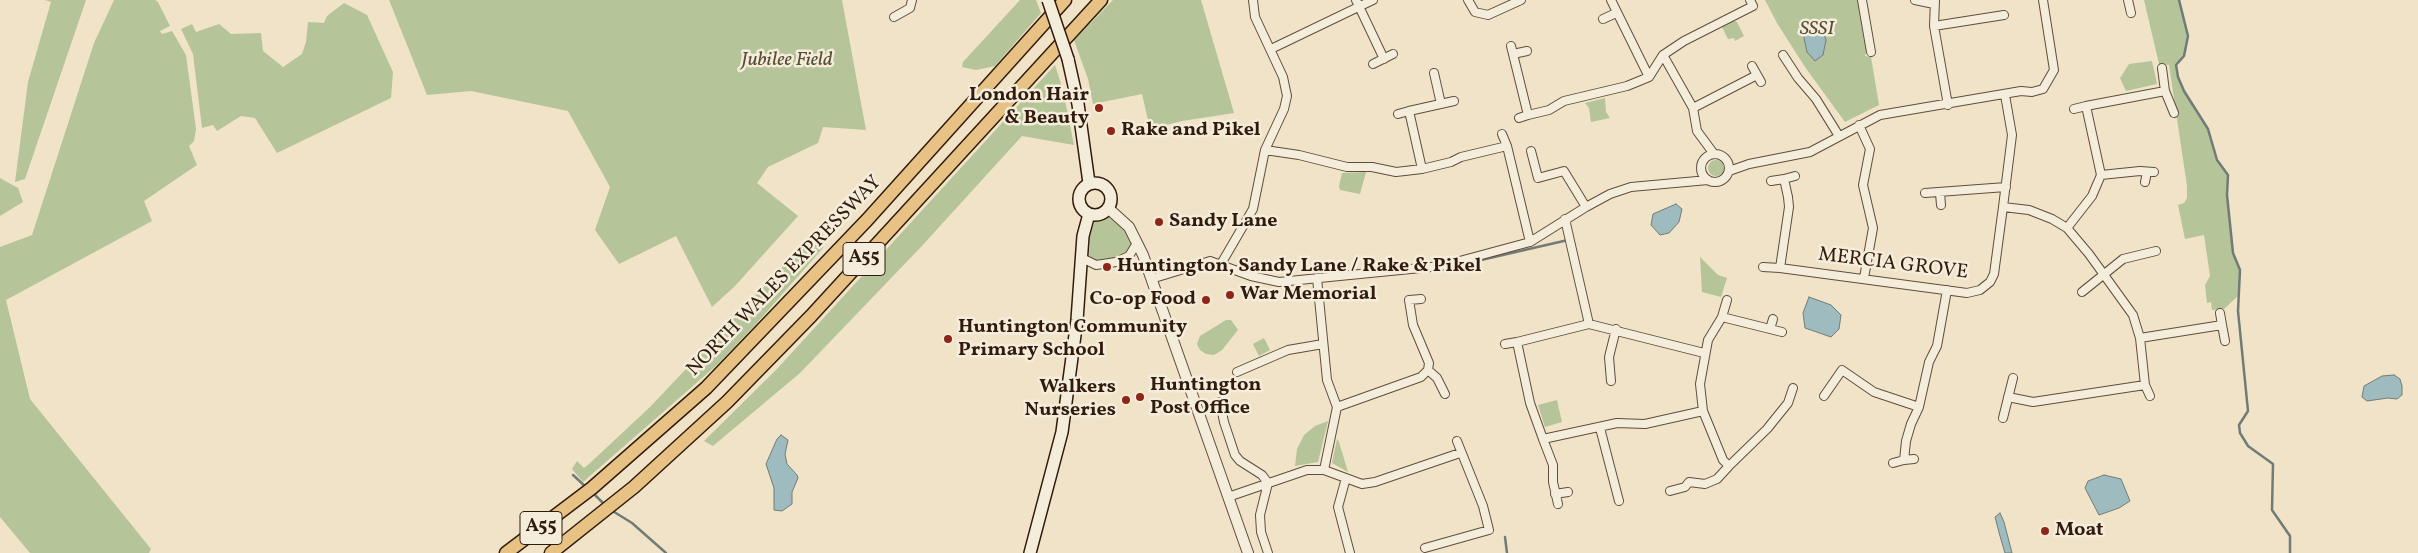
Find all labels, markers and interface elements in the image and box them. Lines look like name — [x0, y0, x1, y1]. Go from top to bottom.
park label: SSSI — [1800, 18, 1834, 42]
park label: Jubilee Field — [741, 49, 833, 73]
place label: London Hair & Beauty — [969, 84, 1089, 131]
marker: London Hair & Beauty — [1093, 102, 1105, 114]
place label: Rake and Pikel — [1121, 119, 1261, 143]
marker: Rake and Pikel — [1105, 125, 1117, 137]
street label: NORTH WALES EXPRESSWAY — [683, 172, 887, 382]
place label: Sandy Lane — [1169, 210, 1277, 234]
marker: Sandy Lane — [1153, 216, 1165, 228]
road number: A55 — [843, 242, 885, 276]
street label: MERCIA GROVE — [1817, 244, 1969, 286]
place label: Huntington, Sandy Lane / Rake & Pikel — [1117, 255, 1481, 279]
marker: Huntington, Sandy Lane / Rake & Pikel — [1101, 261, 1113, 273]
place label: War Memorial — [1240, 283, 1377, 307]
place label: Co-op Food — [1090, 288, 1196, 312]
marker: War Memorial — [1224, 289, 1236, 301]
marker: Co-op Food — [1200, 294, 1212, 306]
place label: Huntington Community Primary School — [958, 316, 1187, 363]
marker: Huntington Community Primary School — [942, 333, 954, 345]
place label: Huntington Post Office — [1150, 374, 1261, 421]
place label: Walkers Nurseries — [1025, 376, 1116, 423]
marker: Huntington Post Office — [1134, 391, 1146, 403]
marker: Walkers Nurseries — [1120, 394, 1132, 406]
road number: A55 — [520, 512, 562, 544]
place label: Moat — [2055, 519, 2104, 543]
marker: Moat — [2039, 525, 2051, 537]

